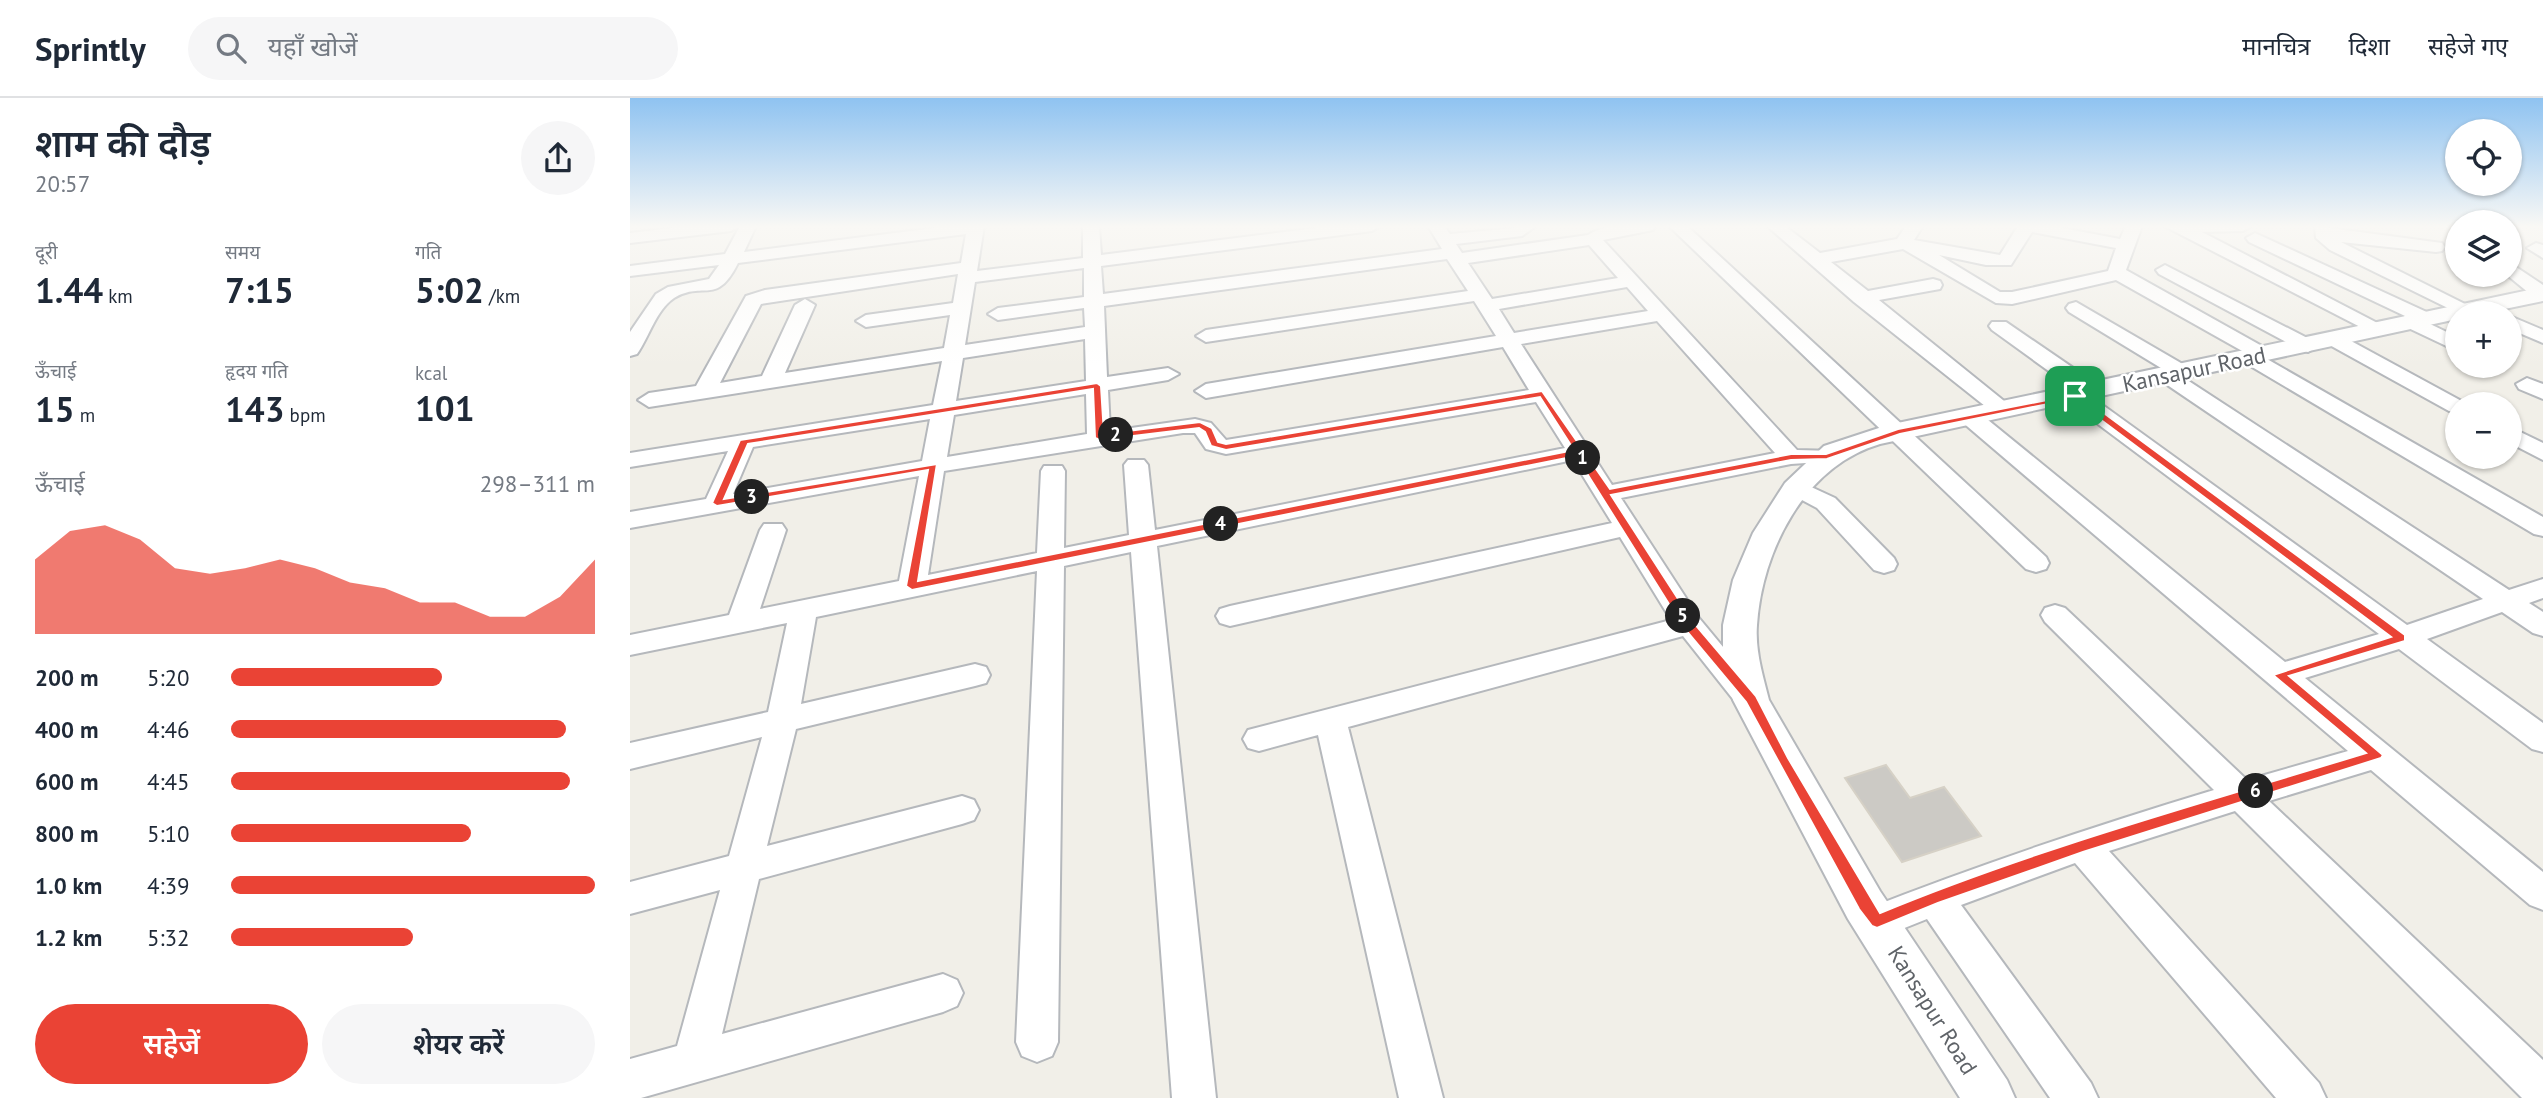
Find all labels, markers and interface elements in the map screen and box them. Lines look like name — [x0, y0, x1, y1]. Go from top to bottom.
search box — [188, 17, 678, 80]
text: Sprintly — [35, 27, 146, 70]
icon: search — [212, 29, 250, 67]
text: यहाँ खोजें — [268, 30, 358, 63]
text: मानचित्र — [2242, 31, 2311, 62]
text: दिशा — [2349, 31, 2390, 62]
text: सहेजे गए — [2428, 31, 2508, 62]
text: शाम की दौड़ — [35, 118, 211, 167]
map controls — [2445, 119, 2522, 469]
button: locate — [2445, 119, 2522, 196]
button: share — [521, 121, 595, 195]
text: 20:57 — [35, 169, 90, 198]
button: layers — [2445, 210, 2522, 287]
text: दूरी — [35, 240, 58, 264]
text: समय — [225, 240, 260, 264]
text: गति — [415, 240, 441, 264]
text: 1.44 — [35, 267, 103, 313]
text: 7:15 — [225, 267, 294, 313]
text: 5:02 — [415, 267, 484, 313]
text: km — [103, 284, 133, 308]
text: /km — [484, 284, 520, 308]
button: + — [2445, 301, 2522, 378]
street label: Kansapur Road — [2120, 340, 2268, 398]
text: ऊँचाई — [35, 359, 76, 383]
text: हृदय गति — [225, 359, 288, 383]
text: kcal — [415, 361, 447, 385]
pin — [2045, 366, 2105, 426]
icon: arrive — [2056, 377, 2094, 415]
text: 101 — [415, 385, 475, 431]
text: 15 — [35, 386, 75, 432]
text: 143 — [225, 386, 285, 432]
button: − — [2445, 392, 2522, 469]
text: m — [75, 403, 95, 427]
text: bpm — [285, 403, 326, 427]
pin: 2 — [1098, 418, 1134, 452]
text: 2 — [1110, 422, 1121, 446]
pin: 1 — [1566, 440, 1600, 476]
text: 1 — [1577, 445, 1588, 469]
text: ऊँचाई — [35, 469, 85, 498]
text: 298–311 m — [480, 469, 595, 498]
pin: 3 — [734, 480, 770, 514]
text: 3 — [746, 484, 757, 508]
pin: 4 — [1204, 506, 1238, 542]
text: 4 — [1215, 511, 1226, 535]
pin: 5 — [1666, 598, 1700, 634]
text: 5 — [1677, 603, 1688, 627]
text: 200 m — [35, 663, 98, 692]
text: 5:20 — [147, 663, 190, 692]
text: 400 m — [35, 715, 98, 744]
text: 4:46 — [147, 715, 190, 744]
text: 600 m — [35, 767, 98, 796]
text: 4:45 — [147, 767, 190, 796]
pin: 6 — [2238, 774, 2274, 808]
text: 6 — [2250, 778, 2261, 802]
text: 800 m — [35, 819, 98, 848]
text: 5:10 — [147, 819, 190, 848]
text: 1.0 km — [35, 871, 102, 900]
text: 4:39 — [147, 871, 190, 900]
text: 1.2 km — [35, 923, 102, 952]
text: 5:32 — [147, 923, 190, 952]
street label: Kansapur Road — [1882, 940, 1984, 1080]
button: सहेजें — [35, 1004, 308, 1084]
button: शेयर करें — [322, 1004, 595, 1084]

